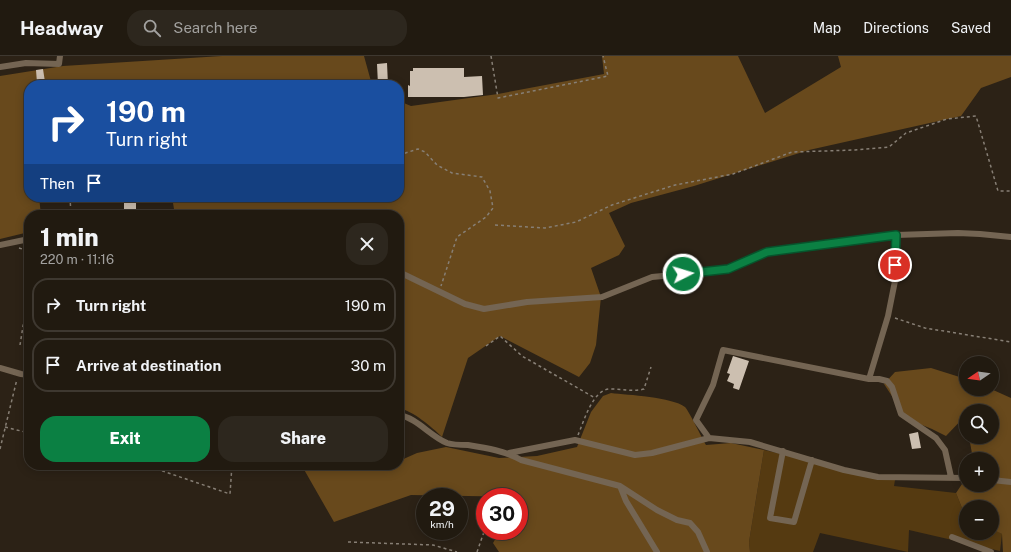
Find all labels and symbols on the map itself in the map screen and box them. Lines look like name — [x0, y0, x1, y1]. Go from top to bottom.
pin — [878, 248, 912, 282]
position arrow — [662, 253, 704, 295]
north arrow — [959, 356, 999, 396]
speed limit sign: 30 — [476, 488, 528, 540]

